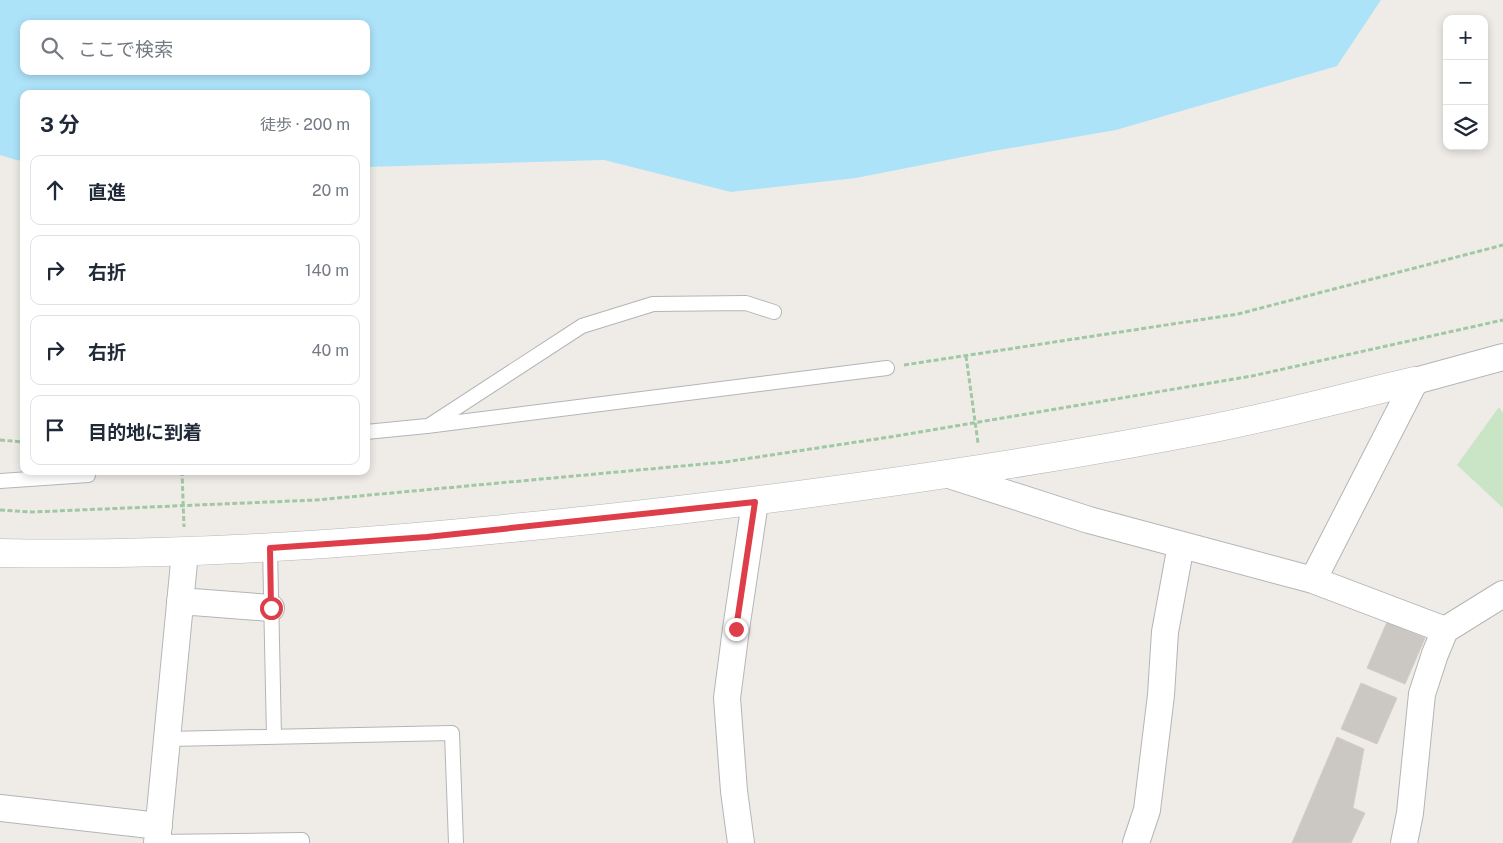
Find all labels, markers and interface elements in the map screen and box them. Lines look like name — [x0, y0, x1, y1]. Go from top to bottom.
map controls — [1443, 15, 1488, 150]
button: + — [1443, 15, 1488, 60]
search box — [20, 20, 370, 75]
icon: search — [38, 34, 66, 62]
text: ここで検索 — [78, 38, 173, 60]
button: − — [1443, 60, 1488, 105]
button: layers — [1443, 105, 1488, 150]
text: 3 分 — [40, 112, 80, 137]
text: 徒歩 · 200 m — [260, 115, 350, 134]
icon: ahead — [41, 176, 69, 204]
text: 直進 — [88, 181, 126, 203]
text: 20 m — [312, 181, 349, 200]
icon: right — [41, 256, 69, 284]
text: 右折 — [88, 261, 126, 283]
text: 140 m — [305, 261, 349, 280]
icon: right — [41, 336, 69, 364]
text: 右折 — [88, 341, 126, 363]
text: 40 m — [311, 341, 349, 360]
icon: arrive — [41, 416, 69, 444]
text: 目的地に到着 — [88, 421, 202, 443]
route start — [260, 597, 283, 620]
route end — [725, 618, 748, 641]

